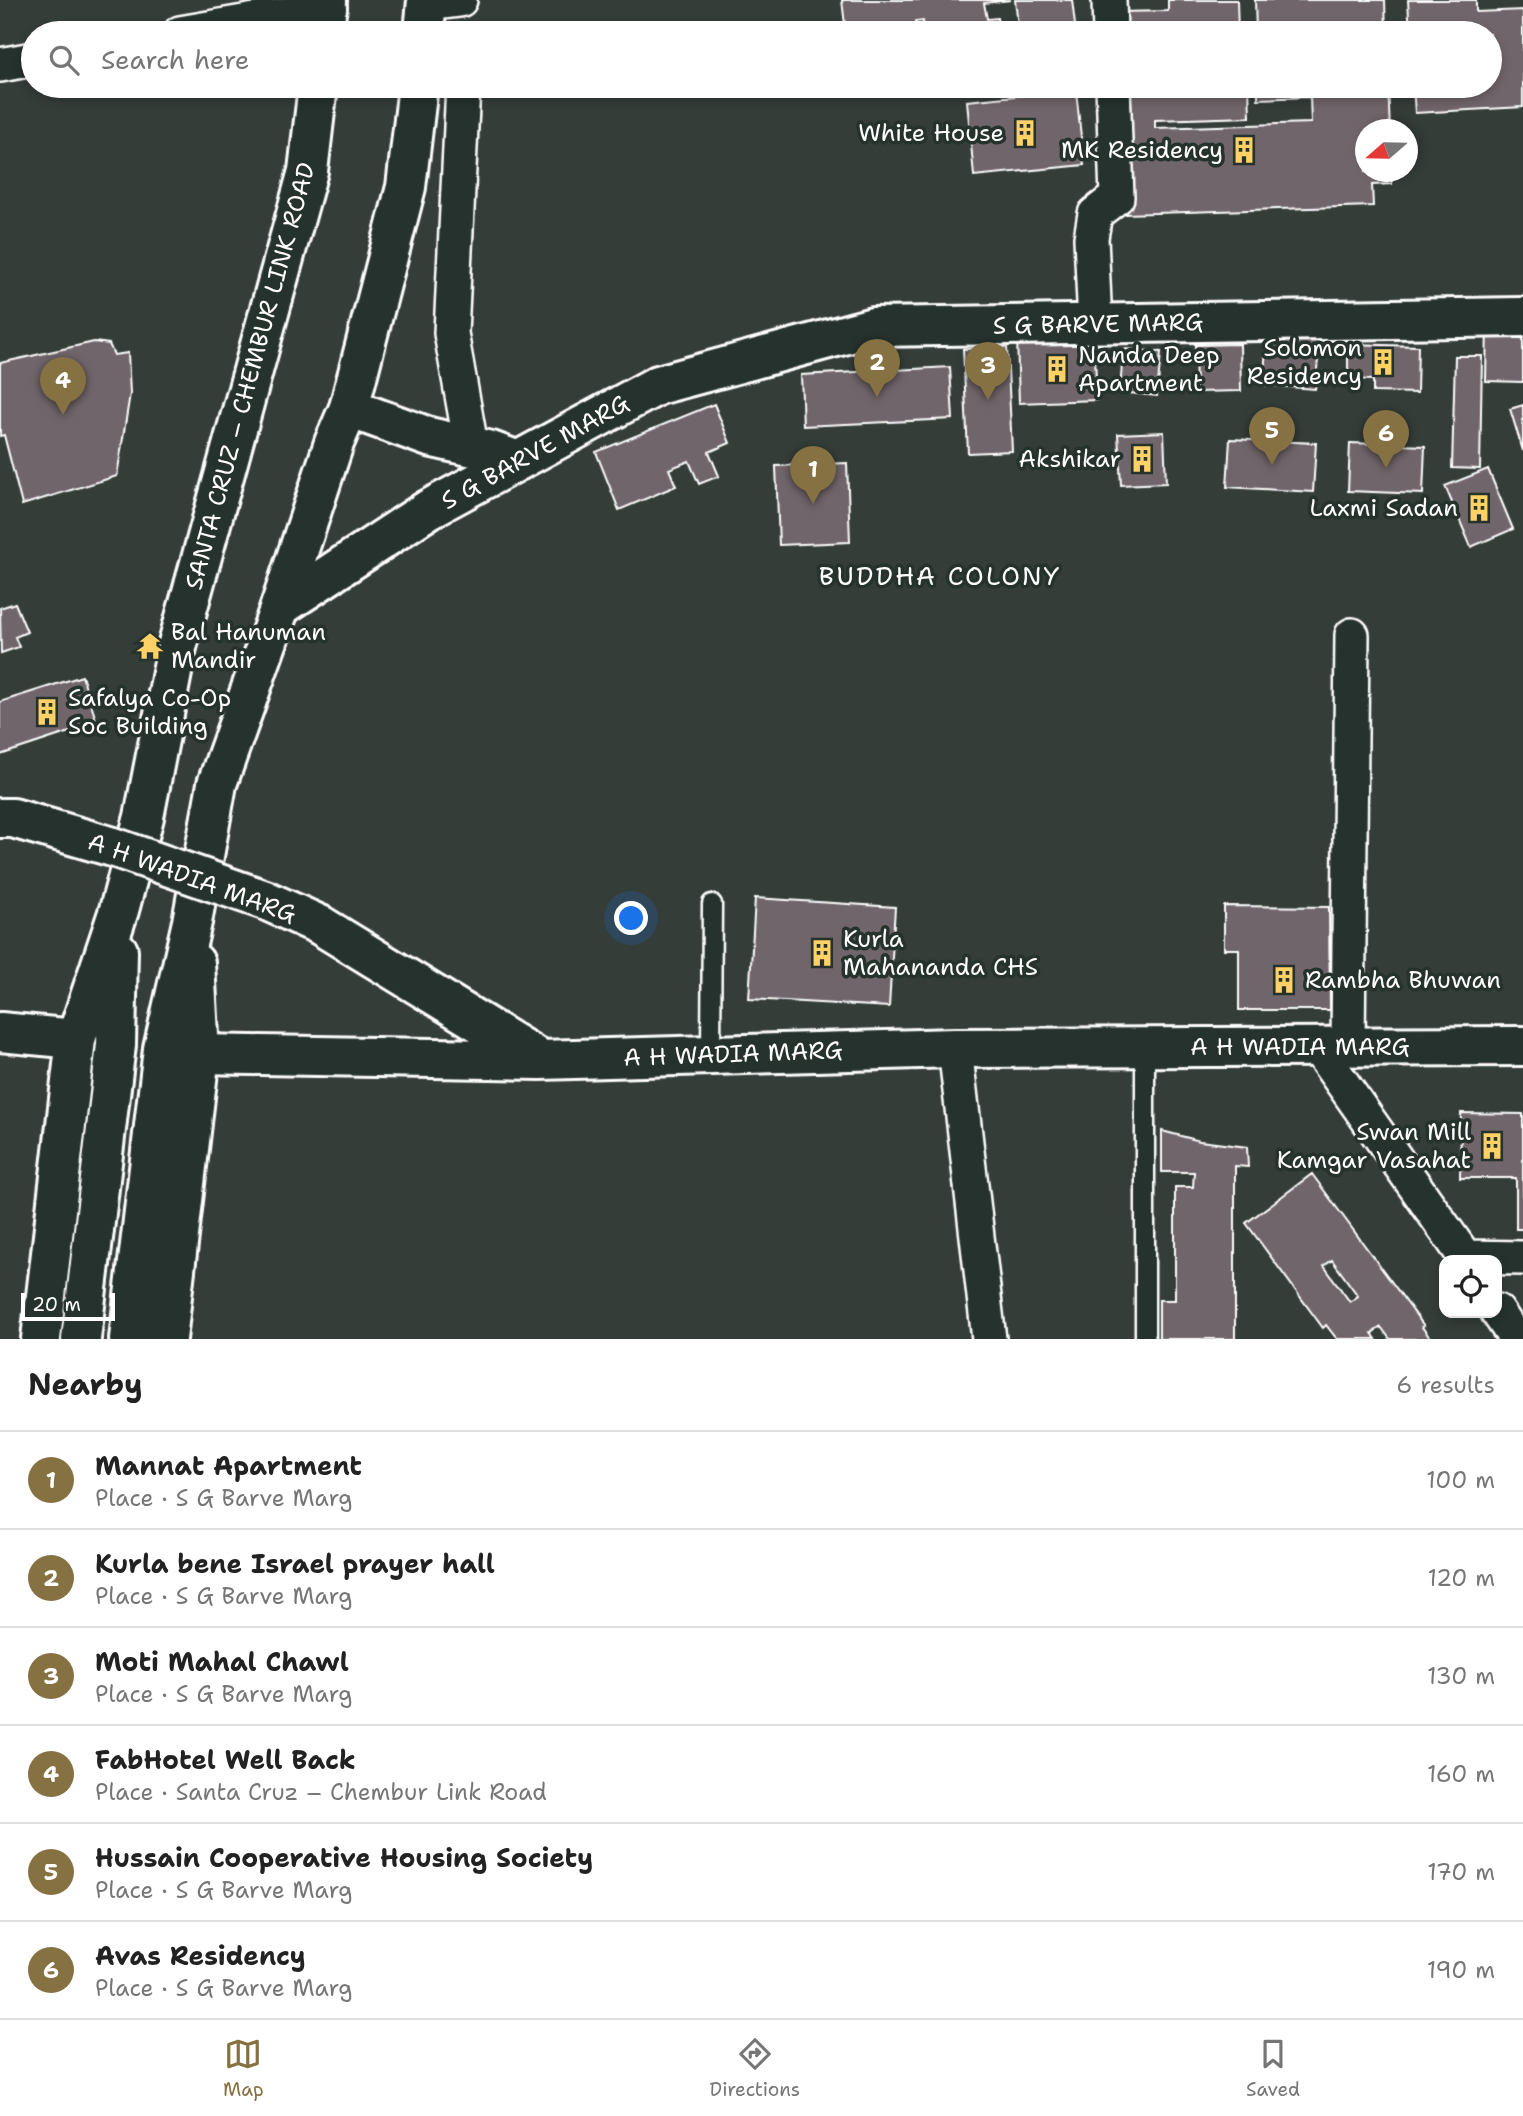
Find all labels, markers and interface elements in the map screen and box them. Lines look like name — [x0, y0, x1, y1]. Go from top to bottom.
search box — [21, 21, 1502, 98]
icon: search — [45, 41, 83, 79]
text: Search here — [101, 42, 250, 77]
place label: White House — [858, 117, 1004, 149]
building icon: White House — [1010, 118, 1040, 148]
north arrow — [1355, 119, 1418, 182]
place label: MK Residency — [1061, 134, 1223, 166]
building icon: MK Residency — [1229, 135, 1259, 165]
street label: SANTA CRUZ – CHEMBUR LINK ROAD — [178, 159, 322, 593]
street label: S G BARVE MARG — [993, 306, 1203, 342]
place label: Solomon Residency — [1247, 332, 1362, 392]
pin: 2 — [854, 339, 900, 397]
place label: Nanda Deep Apartment — [1078, 339, 1220, 399]
pin: 3 — [965, 342, 1011, 400]
building icon: Solomon Residency — [1368, 347, 1398, 377]
building icon: Nanda Deep Apartment — [1042, 354, 1072, 384]
pin: 4 — [40, 357, 86, 415]
street label: S G BARVE MARG — [435, 387, 635, 517]
pin: 5 — [1249, 407, 1295, 465]
pin: 6 — [1363, 410, 1409, 468]
place label: Akshikar — [1019, 443, 1121, 475]
building icon: Akshikar — [1127, 444, 1157, 474]
pin: 1 — [790, 446, 836, 504]
place label: Laxmi Sadan — [1309, 492, 1458, 524]
building icon: Laxmi Sadan — [1464, 493, 1494, 523]
district label: BUDDHA COLONY — [819, 558, 1061, 593]
place label: Bal Hanuman Mandir — [171, 616, 326, 676]
temple icon: Bal Hanuman Mandir — [135, 631, 165, 661]
place label: Safalya Co-Op Soc Building — [68, 682, 231, 742]
building icon: Safalya Co-Op Soc Building — [32, 697, 62, 727]
street label: A H WADIA MARG — [83, 825, 301, 931]
your location — [614, 901, 648, 935]
place label: Kurla Mahananda CHS — [843, 923, 1038, 983]
building icon: Kurla Mahananda CHS — [807, 938, 837, 968]
place label: Rambha Bhuwan — [1305, 964, 1501, 996]
building icon: Rambha Bhuwan — [1269, 965, 1299, 995]
street label: A H WADIA MARG — [1190, 1031, 1410, 1063]
street label: A H WADIA MARG — [623, 1034, 843, 1074]
place label: Swan Mill Kamgar Vasahat — [1277, 1116, 1472, 1176]
building icon: Swan Mill Kamgar Vasahat — [1477, 1131, 1507, 1161]
map controls — [1439, 1255, 1502, 1318]
button: locate — [1439, 1255, 1502, 1318]
scale bar — [21, 1290, 116, 1322]
text: 20 m — [32, 1292, 81, 1317]
text: Nearby — [28, 1364, 143, 1405]
text: 6 results — [1396, 1370, 1495, 1400]
text: Mannat Apartment — [95, 1448, 362, 1483]
text: 1 — [46, 1465, 56, 1495]
text: 100 m — [1426, 1465, 1495, 1495]
text: Place · S G Barve Marg — [95, 1483, 352, 1513]
text: Kurla bene Israel prayer hall — [95, 1546, 495, 1581]
text: 2 — [43, 1563, 59, 1593]
text: 120 m — [1427, 1563, 1495, 1593]
text: Place · S G Barve Marg — [95, 1581, 352, 1611]
text: Moti Mahal Chawl — [95, 1644, 349, 1679]
text: 3 — [43, 1661, 59, 1691]
text: 130 m — [1427, 1661, 1495, 1691]
text: Place · S G Barve Marg — [95, 1679, 352, 1709]
text: FabHotel Well Back — [95, 1742, 356, 1777]
text: 4 — [43, 1759, 59, 1789]
text: 160 m — [1427, 1759, 1495, 1789]
text: Place · Santa Cruz – Chembur Link Road — [95, 1777, 547, 1807]
text: Hussain Cooperative Housing Society — [95, 1840, 593, 1875]
text: 5 — [44, 1857, 58, 1887]
text: 170 m — [1427, 1857, 1495, 1887]
text: Place · S G Barve Marg — [95, 1875, 352, 1905]
text: Avas Residency — [95, 1938, 306, 1973]
text: 6 — [43, 1955, 59, 1985]
text: 190 m — [1427, 1955, 1495, 1985]
text: Place · S G Barve Marg — [95, 1973, 352, 2003]
tab: Map — [223, 2035, 264, 2102]
tab: Directions — [710, 2035, 800, 2102]
tab: Saved — [1246, 2035, 1300, 2102]

